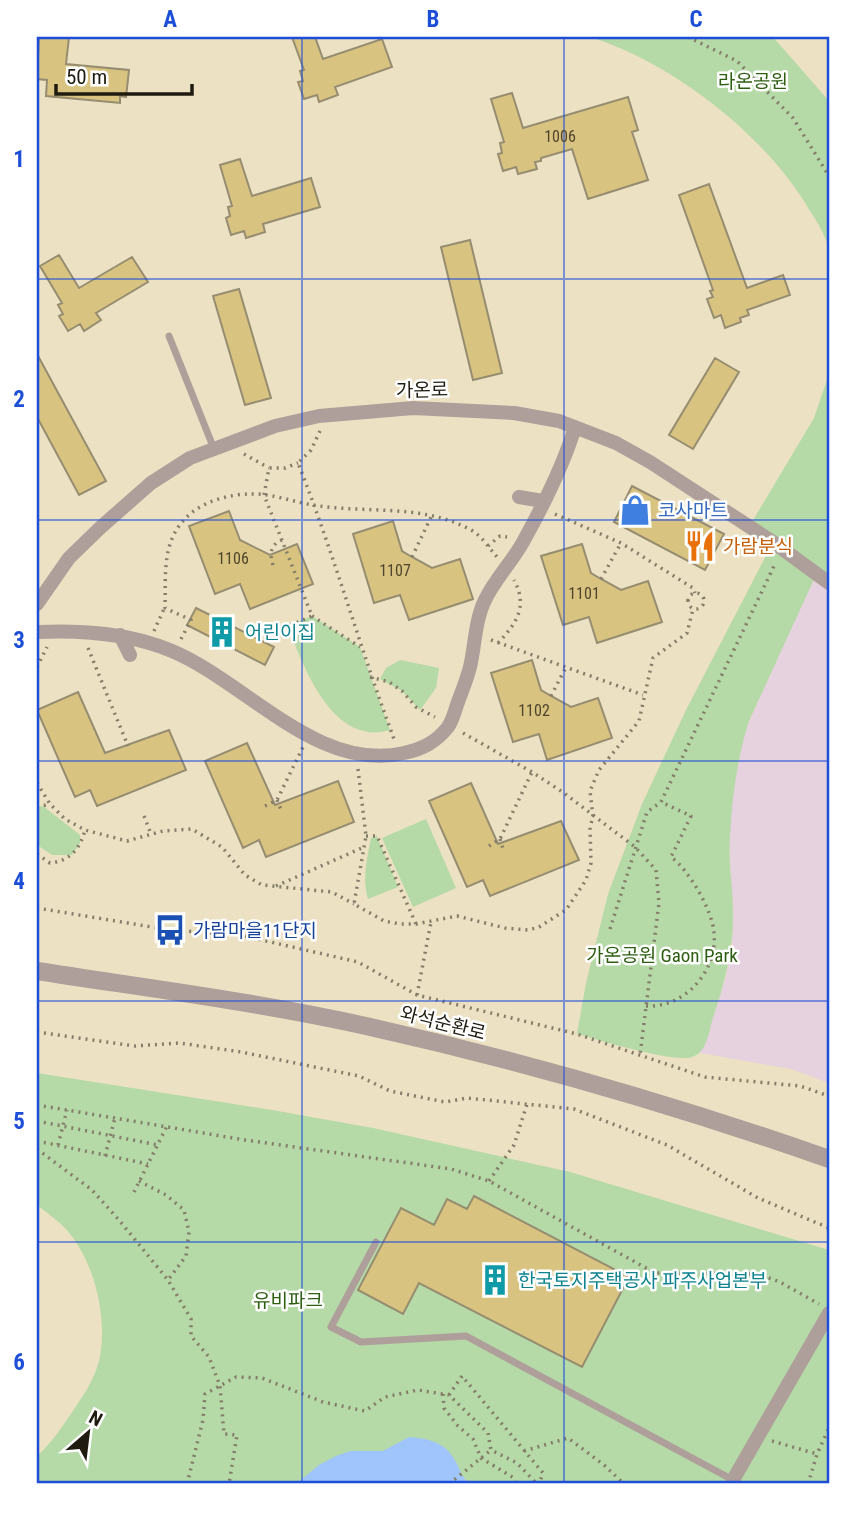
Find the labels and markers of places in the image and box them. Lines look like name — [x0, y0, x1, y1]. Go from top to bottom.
shop icon: 코사마트 — [618, 493, 652, 527]
place label: 코사마트 — [658, 499, 728, 522]
restaurant icon: 가람분식 — [683, 529, 717, 563]
place label: 가람분식 — [723, 535, 793, 558]
building icon: 어린이집 — [205, 615, 239, 649]
place label: 어린이집 — [245, 621, 315, 644]
bus stop icon: 가람마을11단지 — [153, 913, 187, 947]
place label: 가람마을11단지 — [193, 919, 317, 942]
building icon: 한국토지주택공사 파주사업본부 — [478, 1263, 512, 1297]
place label: 한국토지주택공사 파주사업본부 — [518, 1269, 767, 1292]

